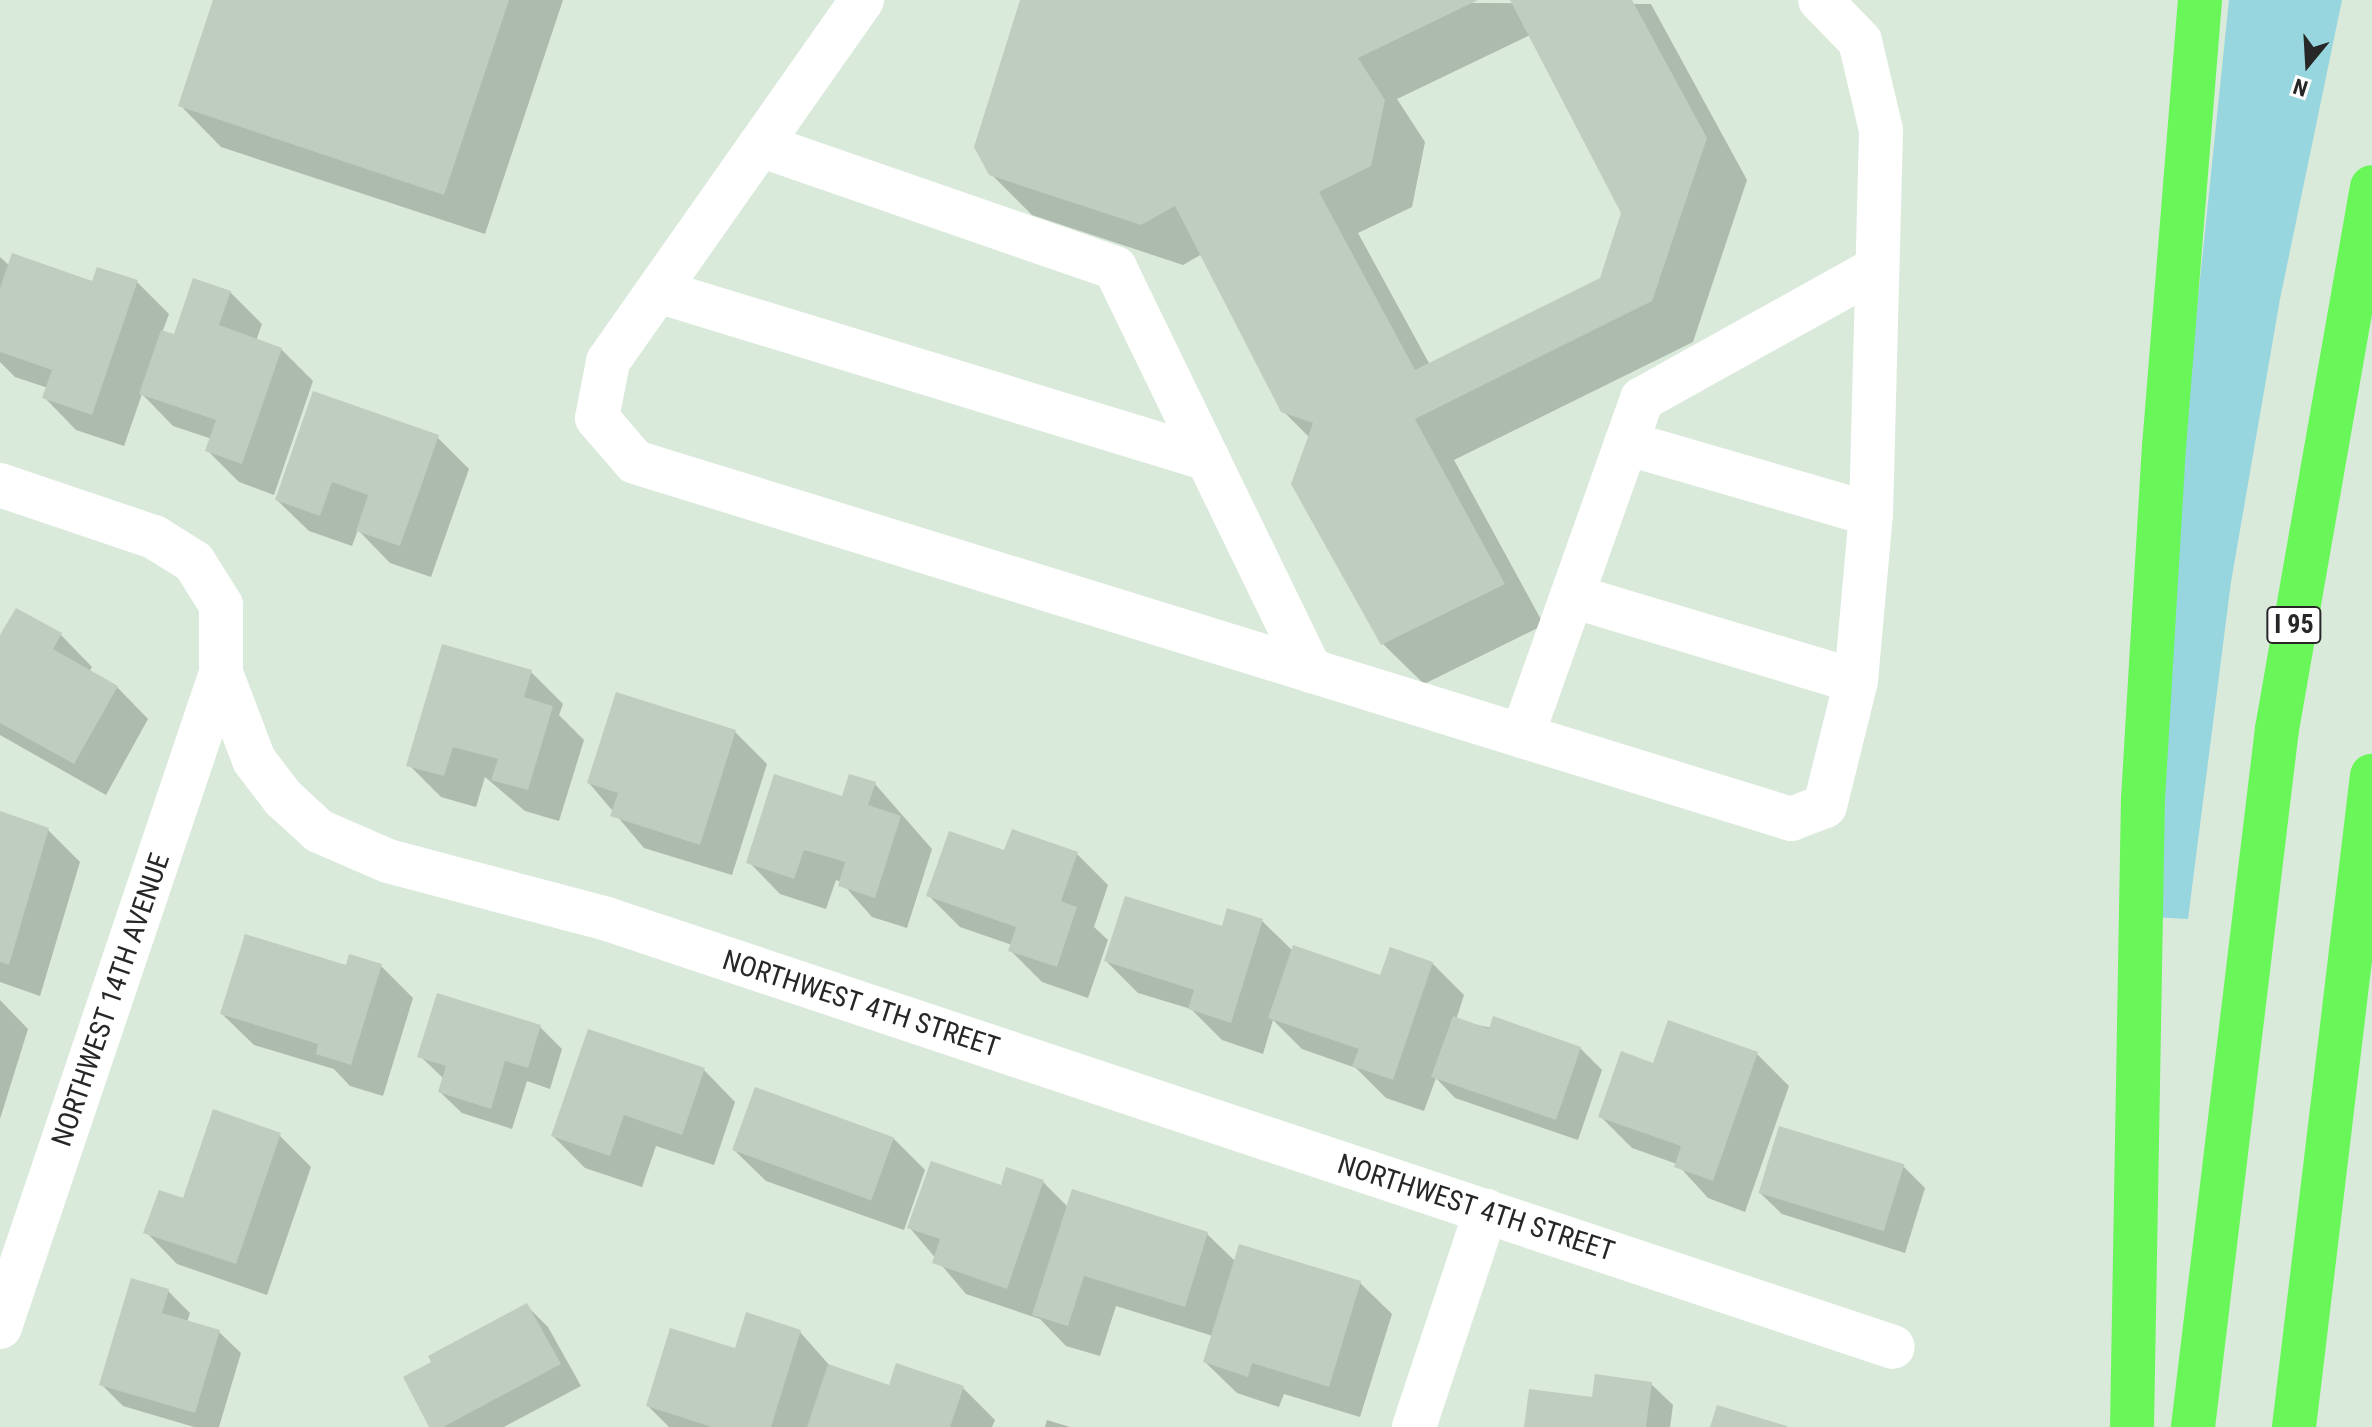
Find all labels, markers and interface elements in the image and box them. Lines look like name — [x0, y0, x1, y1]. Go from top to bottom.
north arrow — [2268, 24, 2348, 104]
text: N — [2290, 73, 2311, 101]
road number: I 95 — [2266, 603, 2322, 647]
street label: NORTHWEST 14TH AVENUE — [45, 849, 177, 1151]
street label: NORTHWEST 4TH STREET — [718, 943, 1004, 1065]
street label: NORTHWEST 4TH STREET — [1333, 1147, 1619, 1269]

